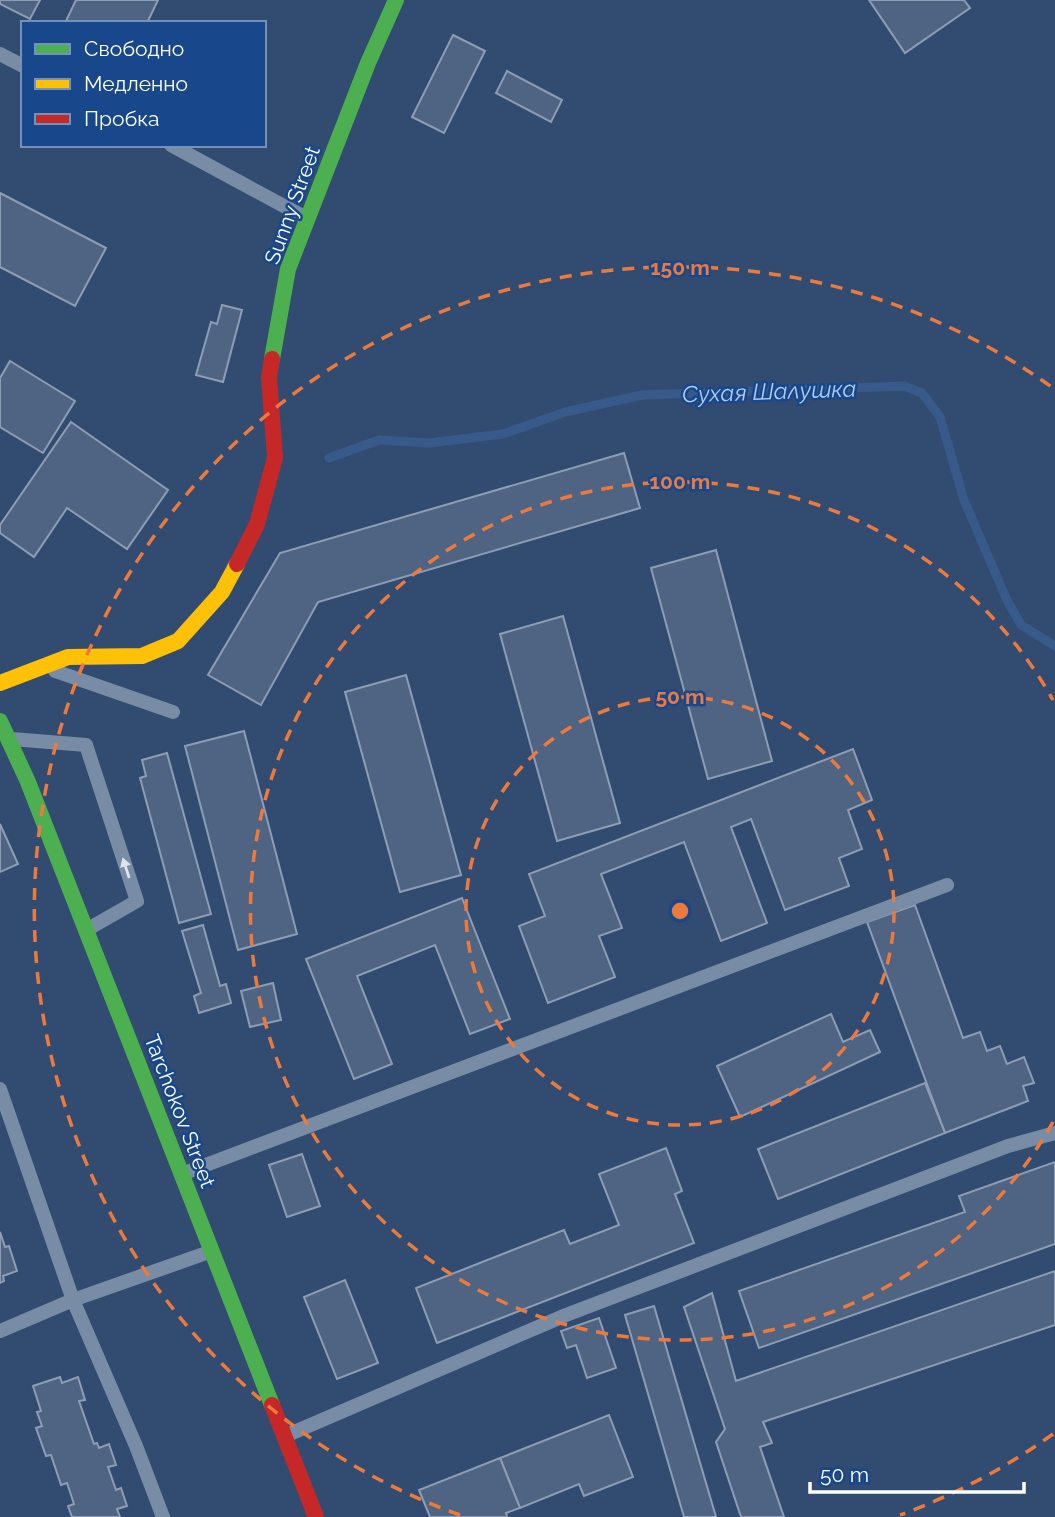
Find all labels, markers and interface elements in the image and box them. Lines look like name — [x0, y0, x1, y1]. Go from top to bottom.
legend — [21, 21, 266, 147]
text: Свободно — [84, 36, 184, 61]
text: Медленно — [84, 71, 188, 96]
text: Пробка — [84, 106, 160, 131]
street label: Sunny Street — [259, 143, 325, 267]
text: 150 m — [650, 255, 710, 280]
water label: Сухая Шалушка — [681, 374, 857, 408]
text: 100 m — [650, 469, 710, 494]
text: 50 m — [655, 684, 705, 709]
one-way arrow — [120, 857, 131, 878]
centre of rings — [668, 899, 692, 923]
street label: Tarchokov Street — [139, 1031, 221, 1191]
scale bar — [810, 1450, 1024, 1494]
text: 50 m — [820, 1462, 869, 1487]

